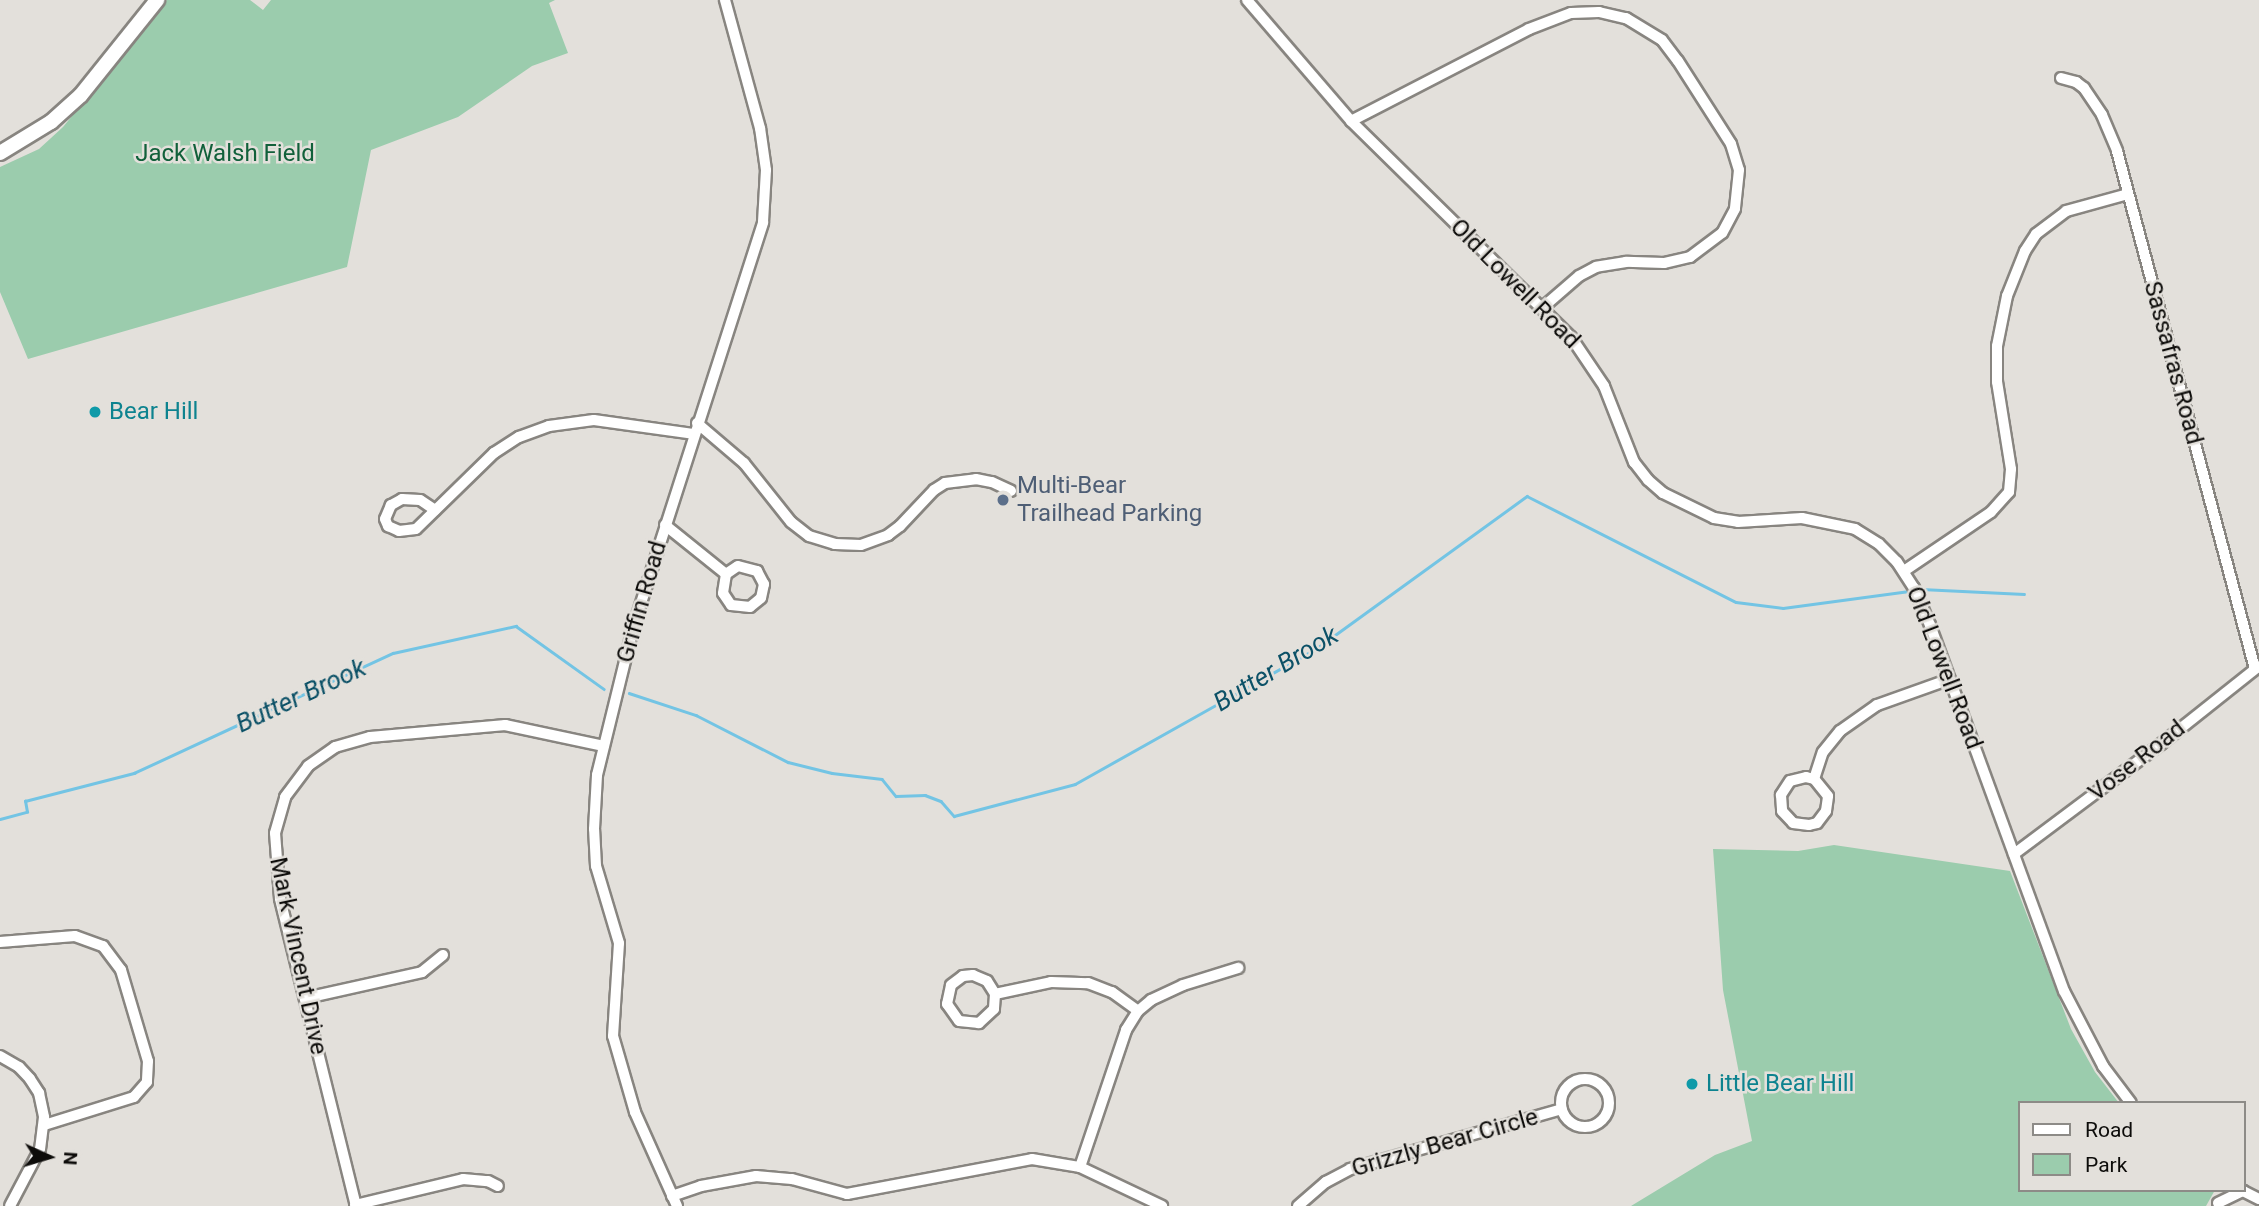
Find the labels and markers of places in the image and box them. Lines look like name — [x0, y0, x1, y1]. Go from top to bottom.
place label: Bear Hill — [109, 398, 198, 426]
marker: Bear Hill — [87, 404, 103, 420]
place label: Multi-Bear Trailhead Parking — [1017, 472, 1202, 528]
marker: Multi-Bear Trailhead Parking — [995, 492, 1011, 508]
place label: Little Bear Hill — [1706, 1070, 1854, 1098]
marker: Little Bear Hill — [1684, 1076, 1700, 1092]

